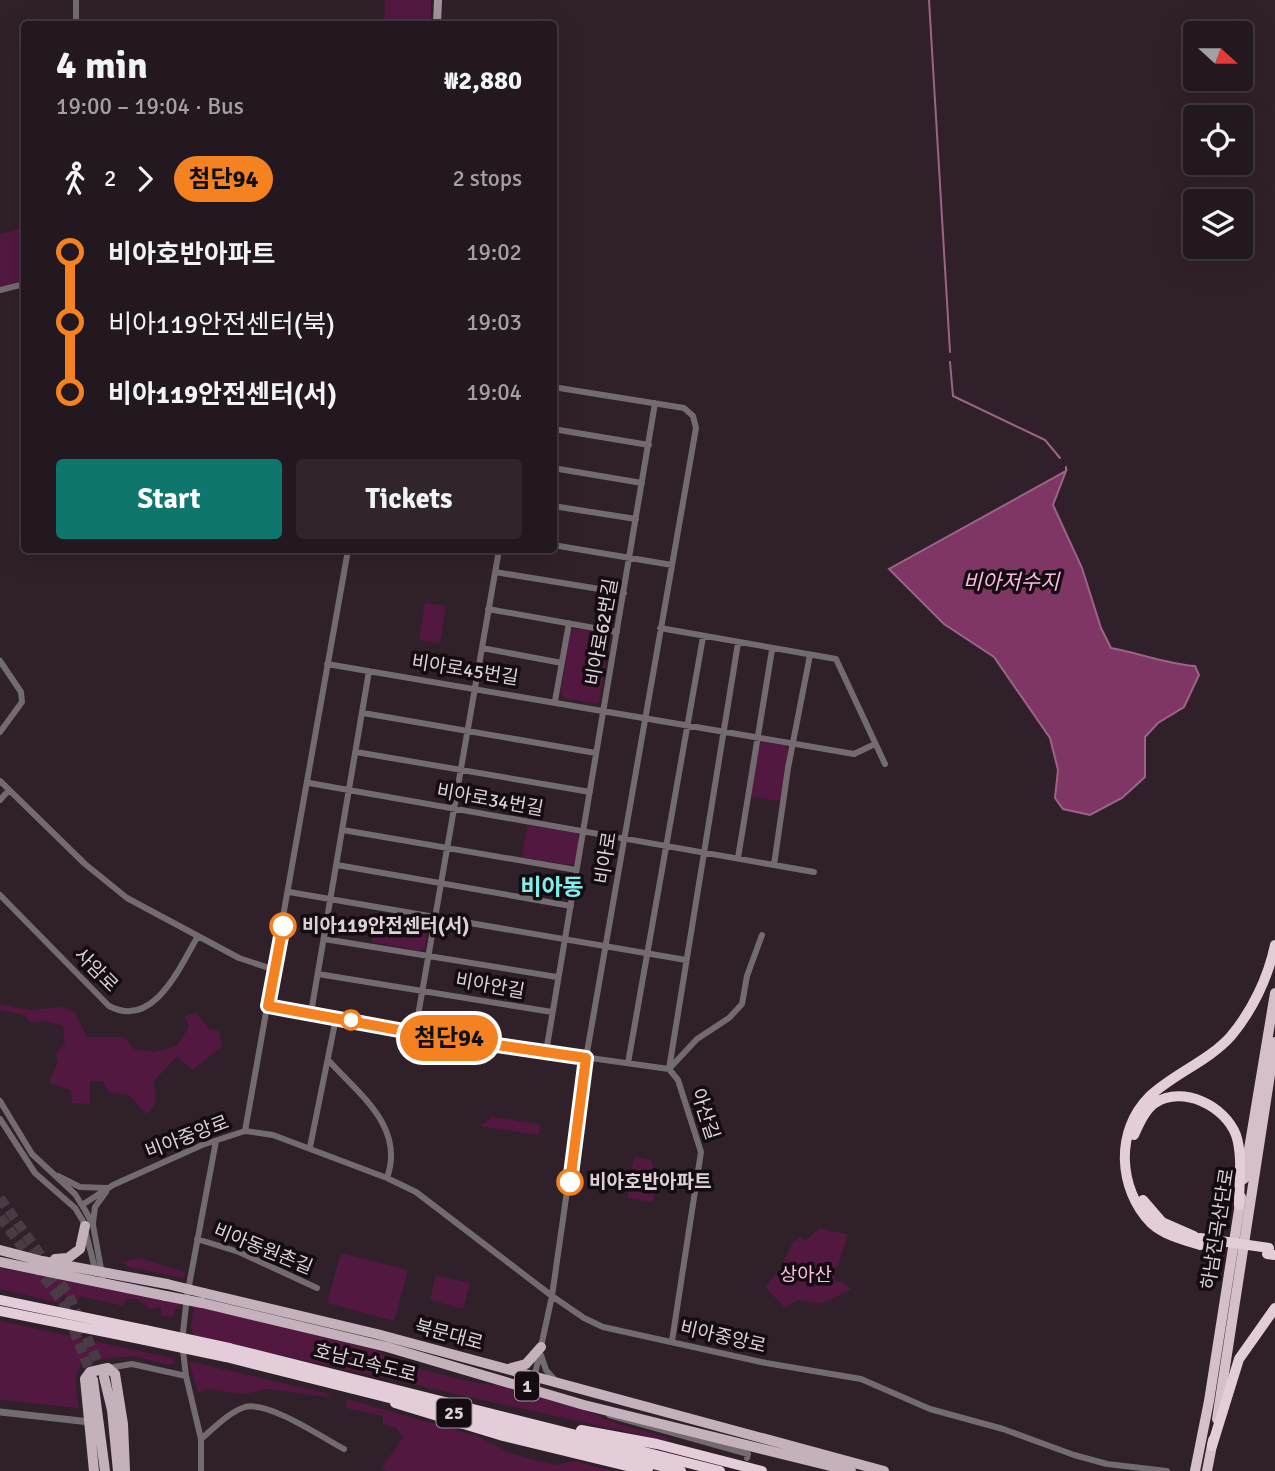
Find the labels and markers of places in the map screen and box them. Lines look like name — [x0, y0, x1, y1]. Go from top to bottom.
marker: 비아119안전센터(서) — [270, 913, 296, 939]
place label: 비아119안전센터(서) — [302, 914, 469, 938]
unlabelled marker — [341, 1010, 361, 1030]
marker: 비아호반아파트 — [557, 1169, 583, 1195]
place label: 비아호반아파트 — [589, 1170, 711, 1194]

